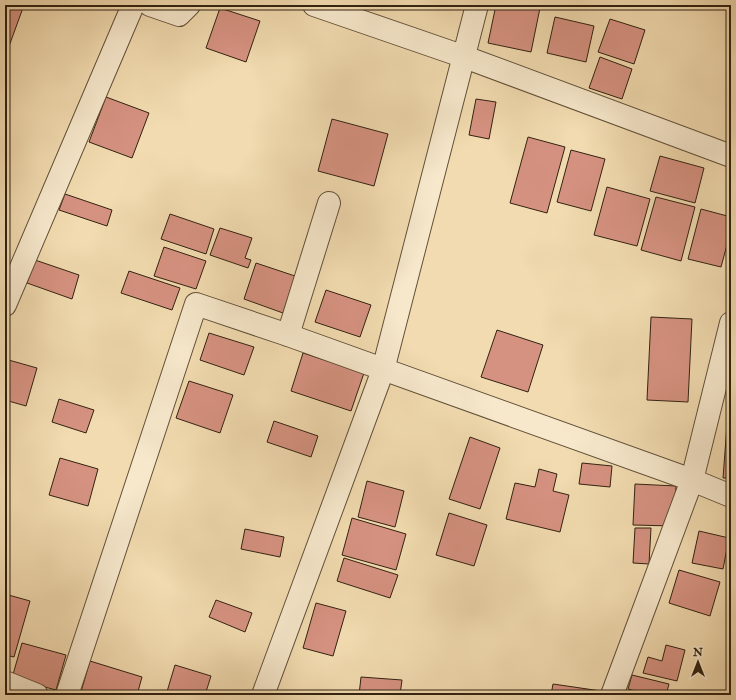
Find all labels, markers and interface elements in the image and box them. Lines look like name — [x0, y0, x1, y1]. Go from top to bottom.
north arrow — [678, 642, 718, 682]
text: N — [692, 646, 704, 659]

